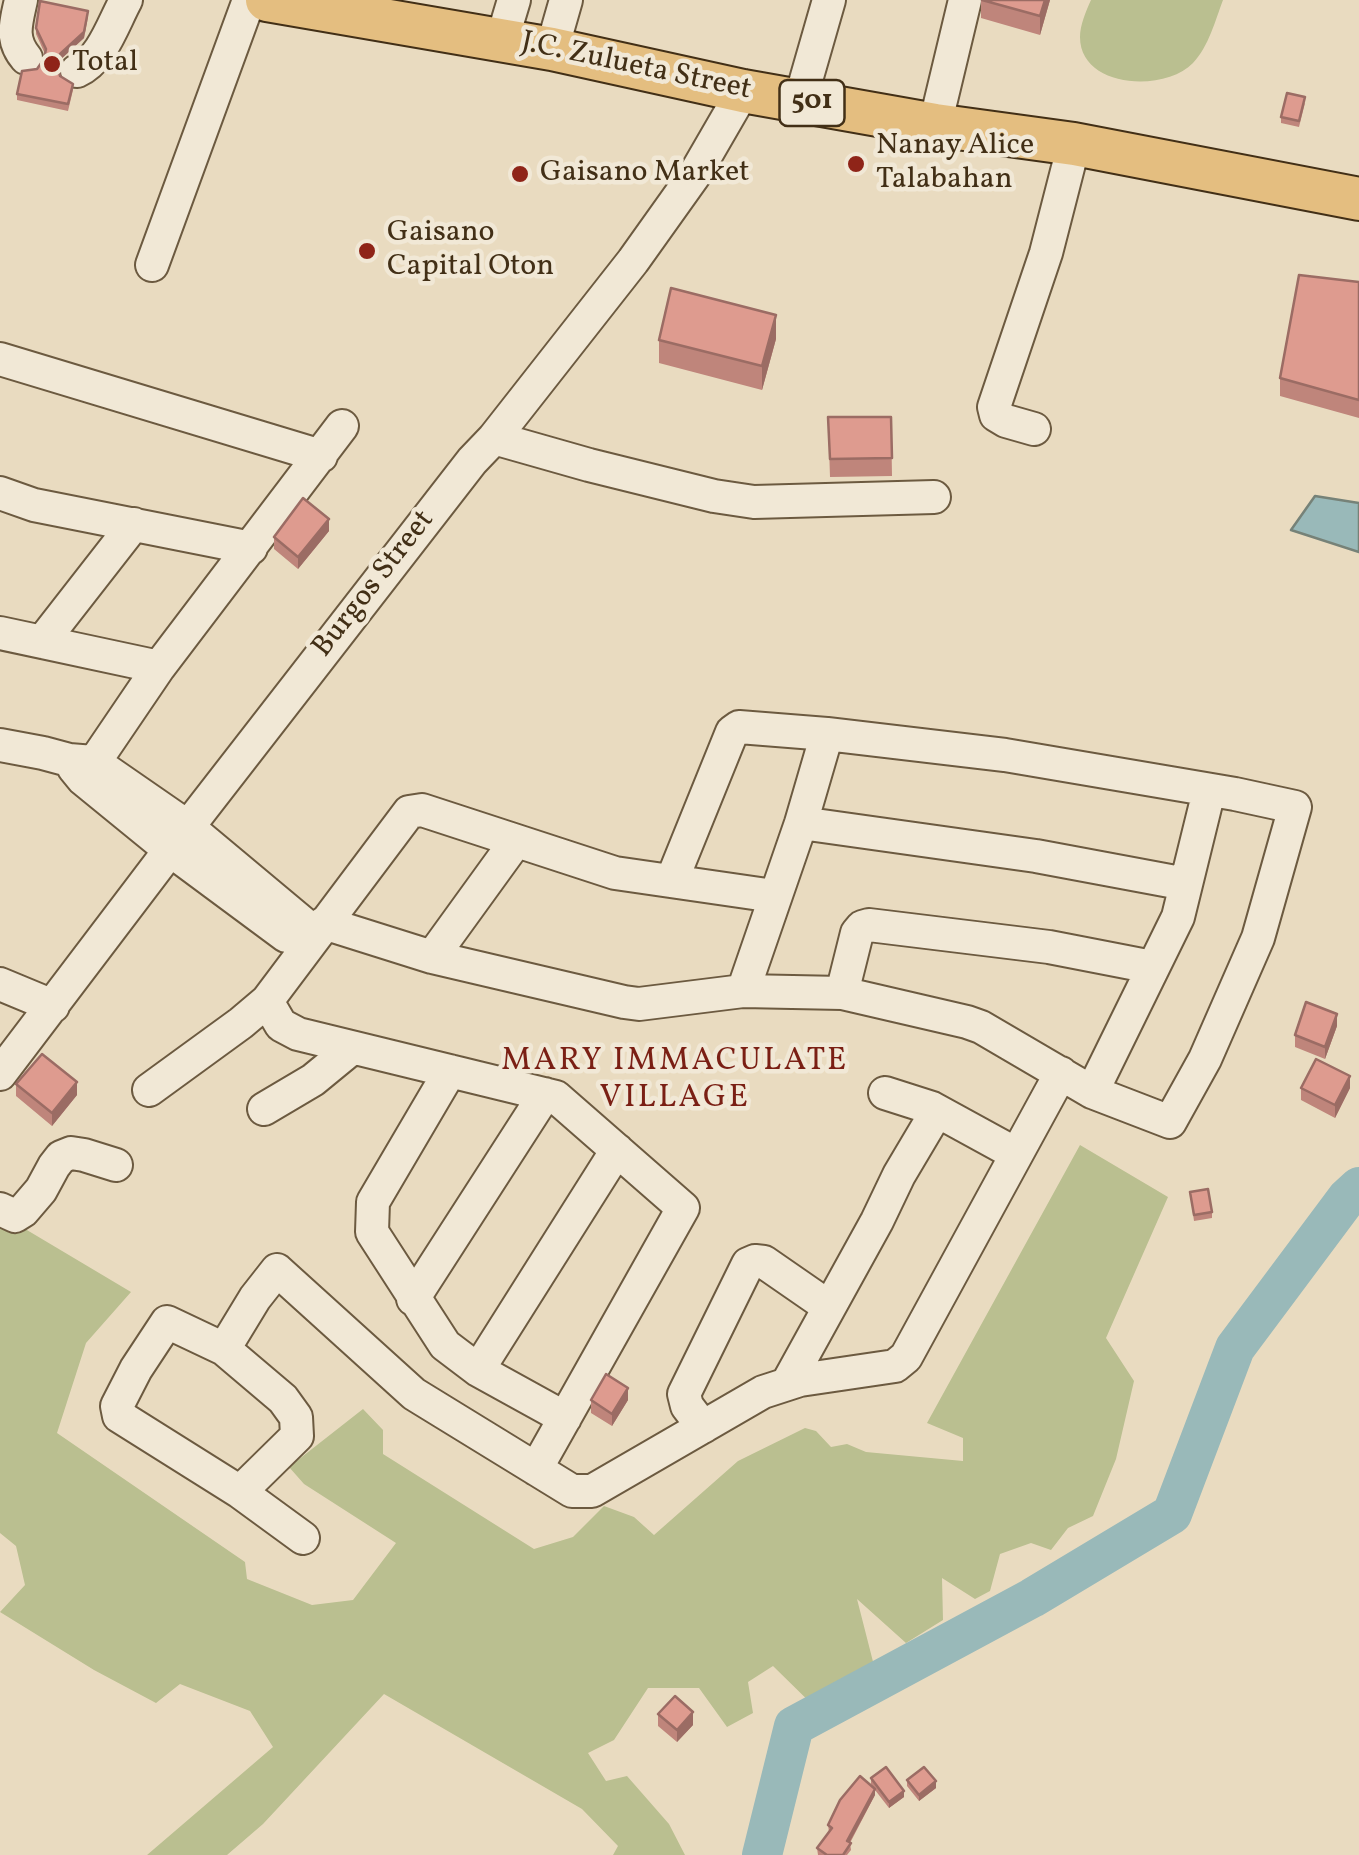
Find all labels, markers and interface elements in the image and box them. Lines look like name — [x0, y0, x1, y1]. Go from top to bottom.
street label: J.C. Zulueta Street — [518, 26, 754, 110]
place label: Total — [72, 46, 138, 82]
marker: Total — [41, 53, 63, 75]
road number: 501 — [780, 80, 844, 126]
place label: Nanay Alice Talabahan — [876, 129, 1034, 200]
marker: Nanay Alice Talabahan — [845, 153, 867, 175]
place label: Gaisano Market — [540, 156, 750, 192]
marker: Gaisano Market — [509, 163, 531, 185]
place label: Gaisano Capital Oton — [387, 216, 554, 286]
marker: Gaisano Capital Oton — [356, 240, 378, 262]
street label: Burgos Street — [306, 504, 444, 666]
district label: MARY IMMACULATE VILLAGE — [501, 1044, 849, 1119]

